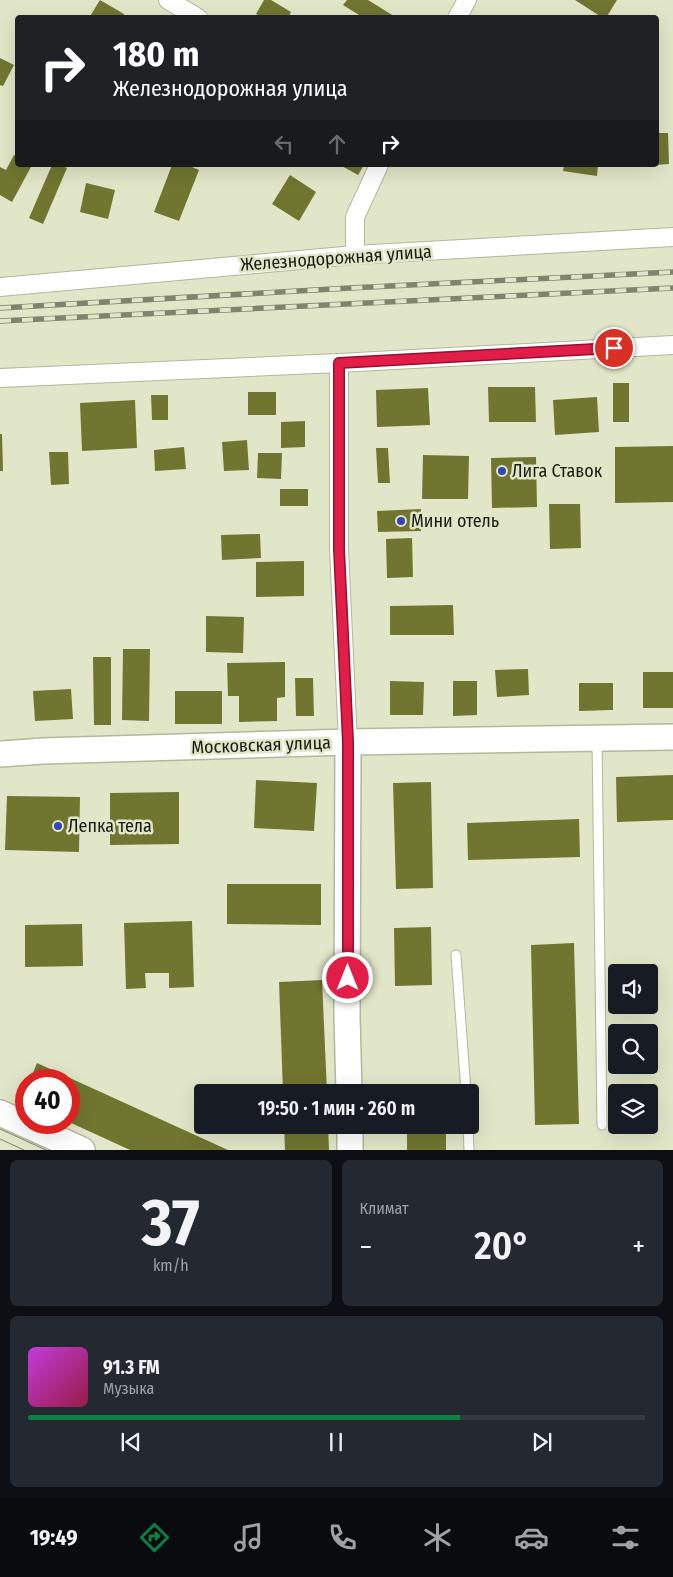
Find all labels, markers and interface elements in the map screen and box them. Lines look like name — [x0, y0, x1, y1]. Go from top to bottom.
text: 180 m — [113, 33, 199, 75]
icon: right — [30, 35, 95, 100]
text: Железнодорожная улица — [113, 75, 348, 102]
icon: left — [270, 130, 298, 158]
icon: ahead — [323, 130, 351, 158]
icon: right — [376, 130, 404, 158]
street label: Железнодорожная улица — [239, 240, 433, 276]
pin — [593, 327, 635, 369]
icon: arrive — [600, 334, 628, 362]
place label: Лига Ставок — [512, 460, 603, 482]
marker: Лига Ставок — [496, 465, 508, 477]
place label: Мини отель — [411, 510, 499, 532]
marker: Мини отель — [395, 515, 407, 527]
street label: Московская улица — [191, 732, 331, 758]
place label: Лепка тела — [68, 815, 152, 837]
marker: Лепка тела — [52, 820, 64, 832]
position arrow — [321, 951, 373, 1003]
map controls — [608, 964, 658, 1134]
button: sound — [608, 964, 658, 1014]
button: search — [608, 1024, 658, 1074]
speed limit sign: 40 — [15, 1069, 80, 1134]
button: layers — [608, 1084, 658, 1134]
text: 19:50 · 1 мин · 260 m — [258, 1097, 415, 1120]
text: 37 — [142, 1184, 200, 1262]
text: Климат — [360, 1199, 409, 1218]
text: 20° — [474, 1223, 530, 1269]
text: − — [360, 1230, 372, 1263]
text: + — [632, 1230, 645, 1263]
text: km/h — [153, 1256, 189, 1275]
text: 91.3 FM — [103, 1356, 160, 1379]
text: Музыка — [103, 1379, 154, 1398]
icon: previous — [117, 1428, 145, 1456]
icon: pause — [322, 1428, 350, 1456]
icon: next — [528, 1428, 556, 1456]
icon: directions — [137, 1520, 172, 1555]
icon: music — [231, 1520, 266, 1555]
icon: phone — [325, 1520, 360, 1555]
icon: climate — [420, 1520, 455, 1555]
icon: car — [514, 1520, 549, 1555]
icon: filters — [608, 1520, 643, 1555]
text: 19:49 — [30, 1524, 78, 1551]

